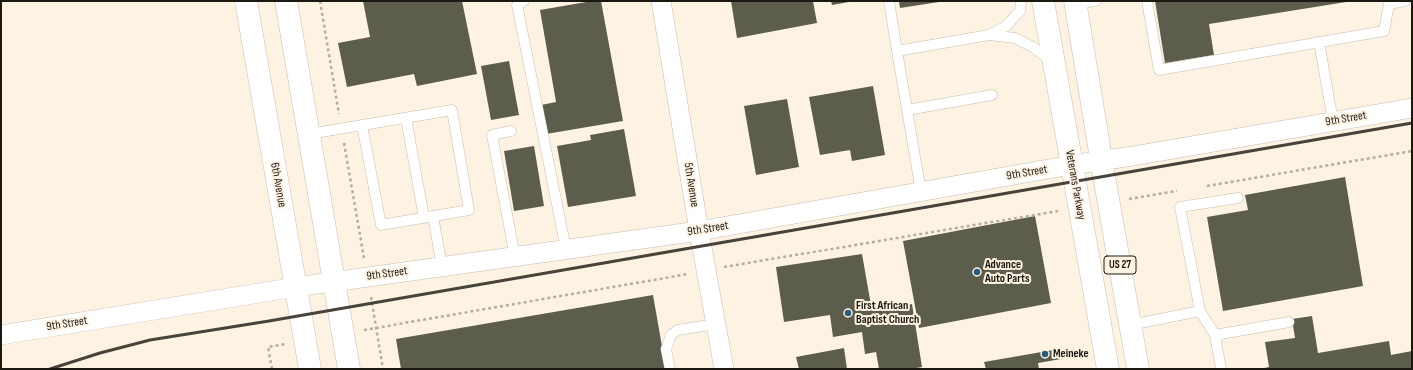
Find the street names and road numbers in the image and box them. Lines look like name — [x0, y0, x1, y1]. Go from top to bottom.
street label: 9th Street — [1324, 108, 1368, 130]
street label: Veterans Parkway — [1062, 149, 1088, 221]
street label: 6th Avenue — [267, 161, 289, 209]
street label: 5th Avenue — [680, 162, 702, 208]
street label: 9th Street — [1005, 162, 1049, 184]
street label: 9th Street — [686, 219, 730, 239]
road number: US 27 — [1104, 256, 1136, 274]
street label: 9th Street — [365, 264, 409, 284]
street label: 9th Street — [45, 314, 89, 334]

